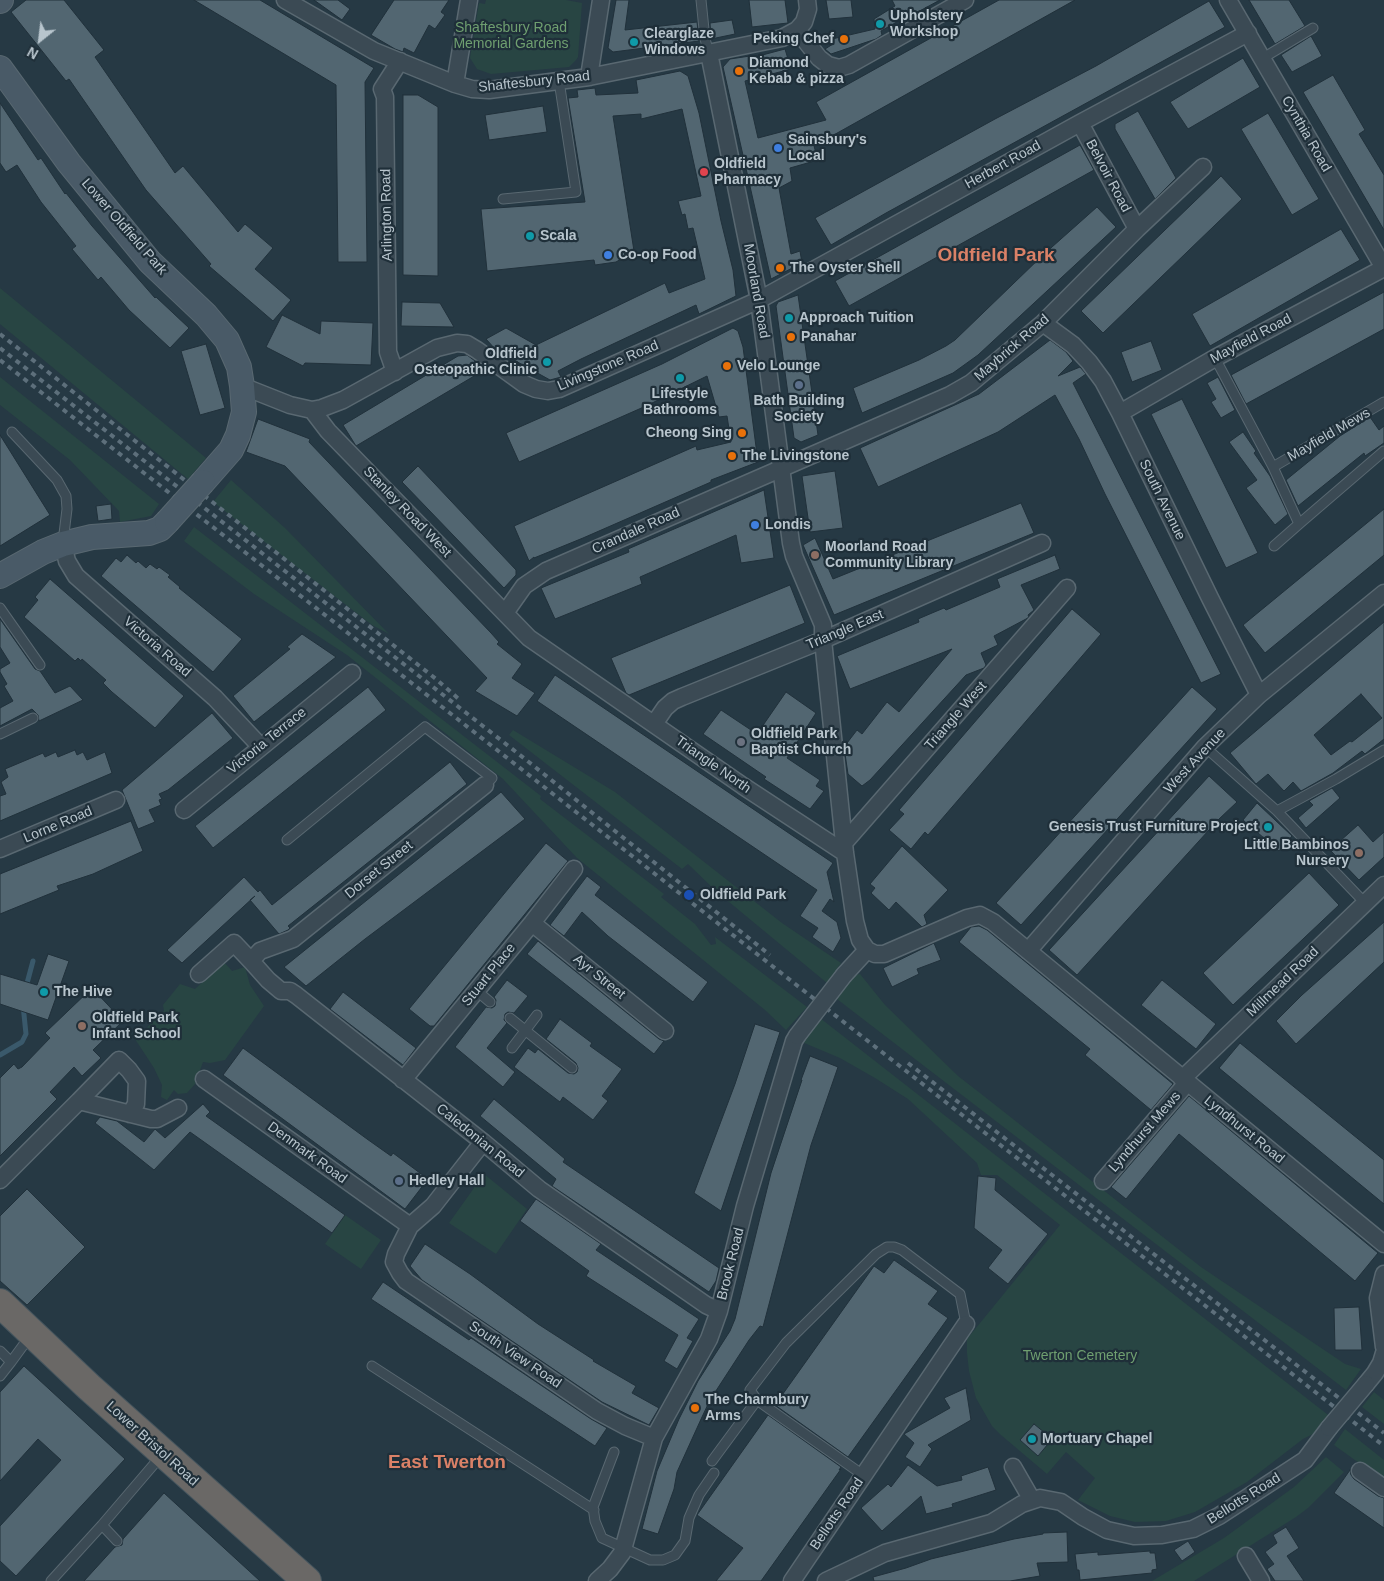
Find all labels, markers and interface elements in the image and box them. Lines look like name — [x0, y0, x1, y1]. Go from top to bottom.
place label: Upholstery Workshop — [890, 8, 963, 40]
north arrow — [15, 15, 65, 65]
marker: Upholstery Workshop — [874, 18, 886, 30]
park label: Shaftesbury Road Memorial Gardens — [453, 20, 569, 52]
place label: Clearglaze Windows — [644, 26, 714, 58]
place label: Peking Chef — [753, 31, 834, 47]
marker: Peking Chef — [838, 33, 850, 45]
marker: Clearglaze Windows — [628, 36, 640, 48]
text: N — [24, 44, 41, 63]
place label: Diamond Kebab & pizza — [749, 55, 844, 88]
marker: Diamond Kebab & pizza — [733, 65, 745, 77]
street label: Shaftesbury Road — [477, 68, 591, 96]
street label: Cynthia Road — [1278, 93, 1334, 175]
place label: Sainsbury's Local — [788, 132, 867, 164]
street label: Herbert Road — [962, 137, 1044, 193]
street label: Belvoir Road — [1082, 137, 1134, 215]
marker: Sainsbury's Local — [772, 142, 784, 154]
place label: Oldfield Pharmacy — [714, 156, 781, 188]
marker: Oldfield Pharmacy — [698, 166, 710, 178]
street label: Arlington Road — [378, 169, 396, 261]
street label: Lower Oldfield Park — [78, 175, 170, 279]
place label: Scala — [540, 228, 577, 244]
marker: Scala — [524, 230, 536, 242]
street label: Moorland Road — [739, 242, 773, 340]
district label: Oldfield Park — [937, 245, 1055, 267]
place label: Co-op Food — [618, 247, 697, 263]
marker: Co-op Food — [602, 249, 614, 261]
place label: The Oyster Shell — [790, 260, 900, 276]
marker: The Oyster Shell — [774, 262, 786, 274]
place label: Approach Tuition — [799, 310, 914, 326]
street label: Maybrick Road — [971, 311, 1053, 385]
street label: Mayfield Road — [1208, 311, 1294, 367]
marker: Approach Tuition — [783, 312, 795, 324]
place label: Panahar — [801, 329, 856, 345]
marker: Panahar — [785, 331, 797, 343]
street label: Livingstone Road — [555, 337, 661, 395]
place label: Oldfield Osteopathic Clinic — [414, 346, 537, 378]
marker: Oldfield Osteopathic Clinic — [541, 356, 553, 368]
place label: Velo Lounge — [737, 358, 820, 374]
marker: Velo Lounge — [721, 360, 733, 372]
marker: Lifestyle Bathrooms — [674, 372, 686, 384]
marker: Bath Building Society — [793, 379, 805, 391]
place label: Lifestyle Bathrooms — [643, 386, 717, 418]
place label: Bath Building Society — [754, 393, 844, 426]
street label: Mayfield Mews — [1285, 405, 1373, 465]
place label: Cheong Sing — [646, 425, 732, 441]
marker: Cheong Sing — [736, 427, 748, 439]
place label: The Livingstone — [742, 448, 849, 464]
marker: The Livingstone — [726, 450, 738, 462]
street label: South Avenue — [1135, 457, 1189, 543]
street label: Stanley Road West — [359, 463, 455, 561]
street label: Crandale Road — [590, 504, 682, 558]
place label: Londis — [765, 517, 811, 533]
marker: Londis — [749, 519, 761, 531]
place label: Moorland Road Community Library — [825, 539, 953, 572]
marker: Moorland Road Community Library — [809, 549, 821, 561]
street label: Triangle East — [804, 606, 886, 654]
street label: Victoria Road — [120, 613, 194, 681]
street label: Triangle West — [922, 678, 990, 754]
street label: Victoria Terrace — [224, 704, 310, 778]
street label: West Avenue — [1161, 725, 1229, 797]
place label: Oldfield Park Baptist Church — [751, 726, 851, 759]
street label: Triangle North — [672, 733, 754, 797]
marker: Oldfield Park Baptist Church — [735, 736, 747, 748]
street label: Lorne Road — [21, 803, 95, 847]
place label: Genesis Trust Furniture Project — [1049, 819, 1258, 835]
marker: Genesis Trust Furniture Project — [1262, 821, 1274, 833]
place label: Little Bambinos Nursery — [1244, 837, 1349, 870]
street label: Dorset Street — [342, 838, 416, 902]
marker: Little Bambinos Nursery — [1353, 847, 1365, 859]
place label: Oldfield Park — [700, 887, 786, 903]
marker: Oldfield Park — [682, 888, 696, 902]
street label: Stuart Place — [458, 940, 520, 1010]
street label: Millmead Road — [1244, 944, 1322, 1020]
street label: Ayr Street — [570, 951, 628, 1003]
place label: The Hive — [54, 984, 112, 1000]
marker: The Hive — [38, 986, 50, 998]
place label: Oldfield Park Infant School — [92, 1010, 181, 1042]
marker: Oldfield Park Infant School — [76, 1020, 88, 1032]
street label: Lyndhurst Mews — [1105, 1088, 1185, 1176]
street label: Lyndhurst Road — [1201, 1093, 1287, 1167]
street label: Caledonian Road — [433, 1100, 527, 1182]
street label: Denmark Road — [264, 1119, 350, 1187]
place label: Hedley Hall — [409, 1173, 484, 1189]
marker: Hedley Hall — [393, 1175, 405, 1187]
street label: Brook Road — [714, 1226, 748, 1302]
street label: South View Road — [466, 1318, 564, 1392]
park label: Twerton Cemetery — [1023, 1348, 1137, 1364]
place label: The Charmbury Arms — [705, 1392, 808, 1424]
street label: Lower Bristol Road — [102, 1398, 202, 1490]
marker: The Charmbury Arms — [689, 1402, 701, 1414]
place label: Mortuary Chapel — [1042, 1431, 1152, 1447]
marker: Mortuary Chapel — [1026, 1433, 1038, 1445]
district label: East Twerton — [388, 1452, 506, 1474]
street label: Bellotts Road — [1204, 1470, 1284, 1528]
street label: Bellotts Road — [807, 1475, 867, 1553]

